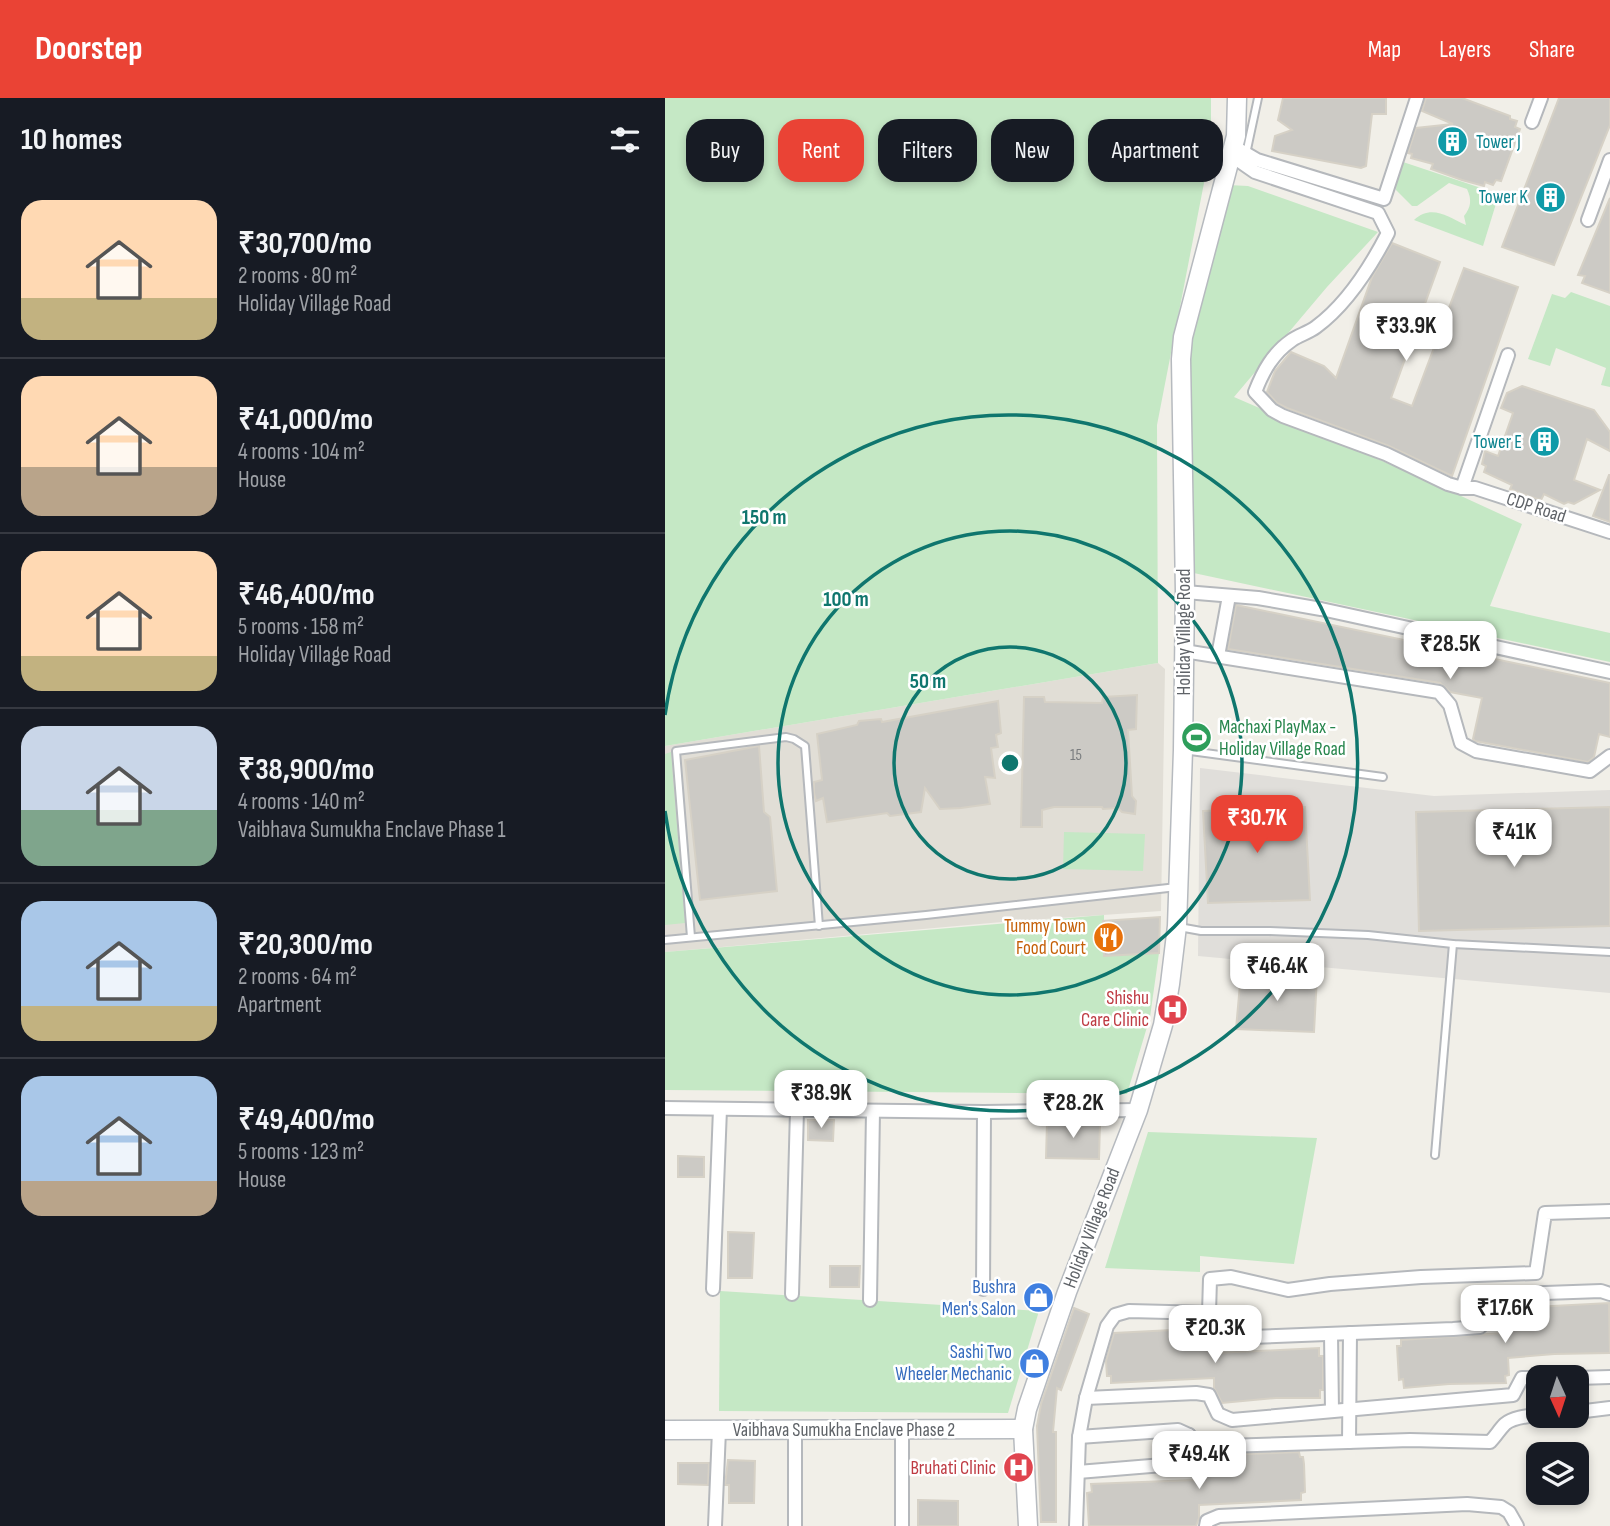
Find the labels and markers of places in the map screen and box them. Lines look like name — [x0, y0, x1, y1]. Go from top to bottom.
building icon: Tower J — [1436, 125, 1470, 159]
place label: Tower J — [1476, 131, 1521, 154]
building icon: Tower K — [1534, 180, 1568, 214]
place label: Tower K — [1478, 186, 1528, 209]
pin: ₹33.9K — [1349, 303, 1463, 363]
building icon: Tower E — [1528, 425, 1562, 459]
place label: Tower E — [1473, 431, 1522, 454]
pin: ₹28.5K — [1393, 622, 1507, 681]
place label: Machaxi PlayMax - Holiday Village Road — [1219, 716, 1346, 761]
sports icon: Machaxi PlayMax - Holiday Village Road — [1179, 721, 1213, 755]
centre of rings — [998, 751, 1022, 775]
pin: ₹30.7K — [1200, 796, 1314, 855]
pin: ₹41K — [1473, 810, 1555, 869]
place label: Tummy Town Food Court — [1004, 915, 1086, 960]
restaurant icon: Tummy Town Food Court — [1092, 920, 1126, 954]
pin: ₹46.4K — [1220, 944, 1334, 1003]
place label: Shishu Care Clinic — [1081, 987, 1149, 1032]
hospital icon: Shishu Care Clinic — [1155, 992, 1189, 1026]
pin: ₹38.9K — [764, 1070, 878, 1130]
pin: ₹28.2K — [1016, 1080, 1130, 1140]
place label: Bushra Men's Salon — [942, 1276, 1016, 1321]
shop icon: Bushra Men's Salon — [1022, 1281, 1056, 1315]
pin: ₹17.6K — [1448, 1286, 1562, 1345]
pin: ₹20.3K — [1158, 1306, 1272, 1365]
place label: Sashi Two Wheeler Mechanic — [895, 1341, 1012, 1386]
shop icon: Sashi Two Wheeler Mechanic — [1018, 1346, 1052, 1380]
pin: ₹49.4K — [1142, 1432, 1256, 1491]
hospital icon: Bruhati Clinic — [1002, 1451, 1036, 1485]
place label: Bruhati Clinic — [910, 1457, 996, 1480]

